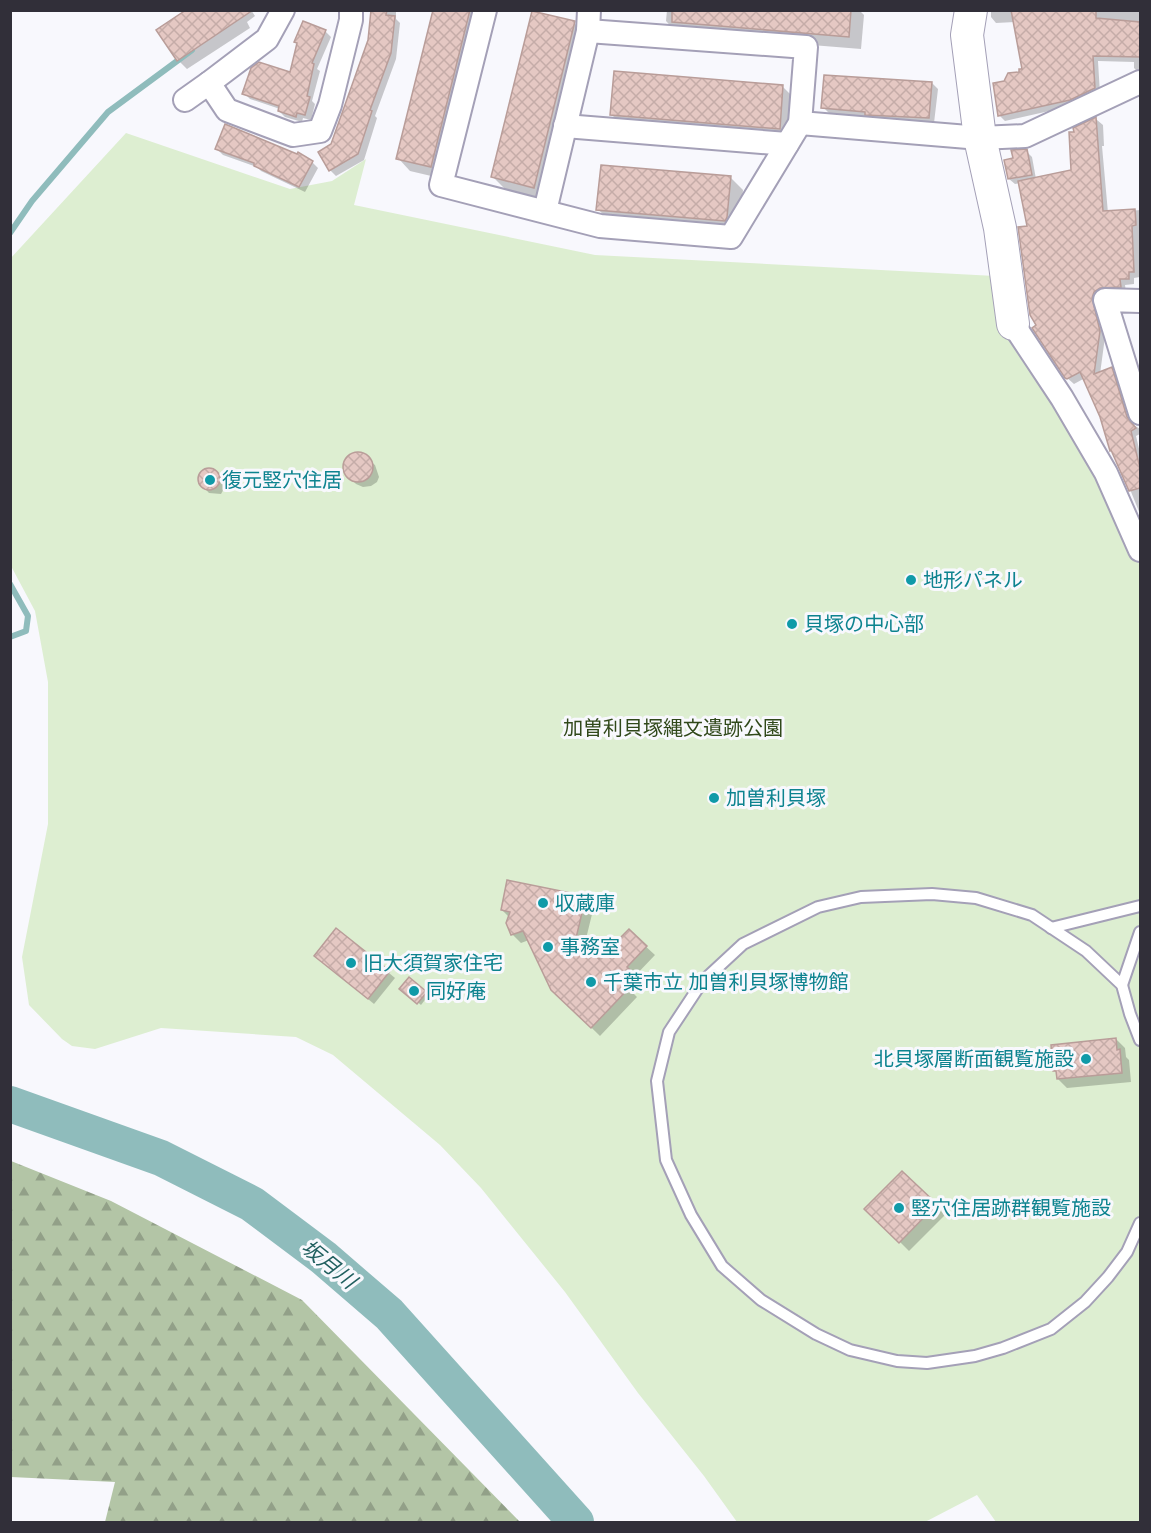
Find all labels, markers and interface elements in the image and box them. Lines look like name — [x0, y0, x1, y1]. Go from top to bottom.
place label: 復元竪穴住居 — [222, 469, 342, 491]
marker: 復元竪穴住居 — [203, 473, 217, 487]
place label: 地形パネル — [923, 569, 1023, 591]
marker: 地形パネル — [904, 573, 918, 587]
place label: 貝塚の中心部 — [804, 613, 924, 635]
marker: 貝塚の中心部 — [785, 617, 799, 631]
park label: 加曽利貝塚縄文遺跡公園 — [563, 717, 783, 739]
place label: 加曽利貝塚 — [726, 787, 826, 809]
marker: 加曽利貝塚 — [707, 791, 721, 805]
place label: 収蔵庫 — [555, 892, 615, 914]
marker: 収蔵庫 — [536, 896, 550, 910]
place label: 事務室 — [560, 936, 620, 958]
marker: 事務室 — [541, 940, 555, 954]
place label: 旧大須賀家住宅 — [363, 952, 503, 974]
marker: 旧大須賀家住宅 — [344, 956, 358, 970]
place label: 千葉市立 加曽利貝塚博物館 — [603, 971, 849, 993]
marker: 千葉市立 加曽利貝塚博物館 — [584, 975, 598, 989]
place label: 同好庵 — [426, 980, 486, 1002]
marker: 同好庵 — [407, 984, 421, 998]
place label: 北貝塚層断面観覧施設 — [874, 1048, 1074, 1070]
marker: 北貝塚層断面観覧施設 — [1079, 1052, 1093, 1066]
place label: 竪穴住居跡群観覧施設 — [911, 1197, 1111, 1219]
marker: 竪穴住居跡群観覧施設 — [892, 1201, 906, 1215]
water label: 坂月川 — [297, 1235, 362, 1294]

